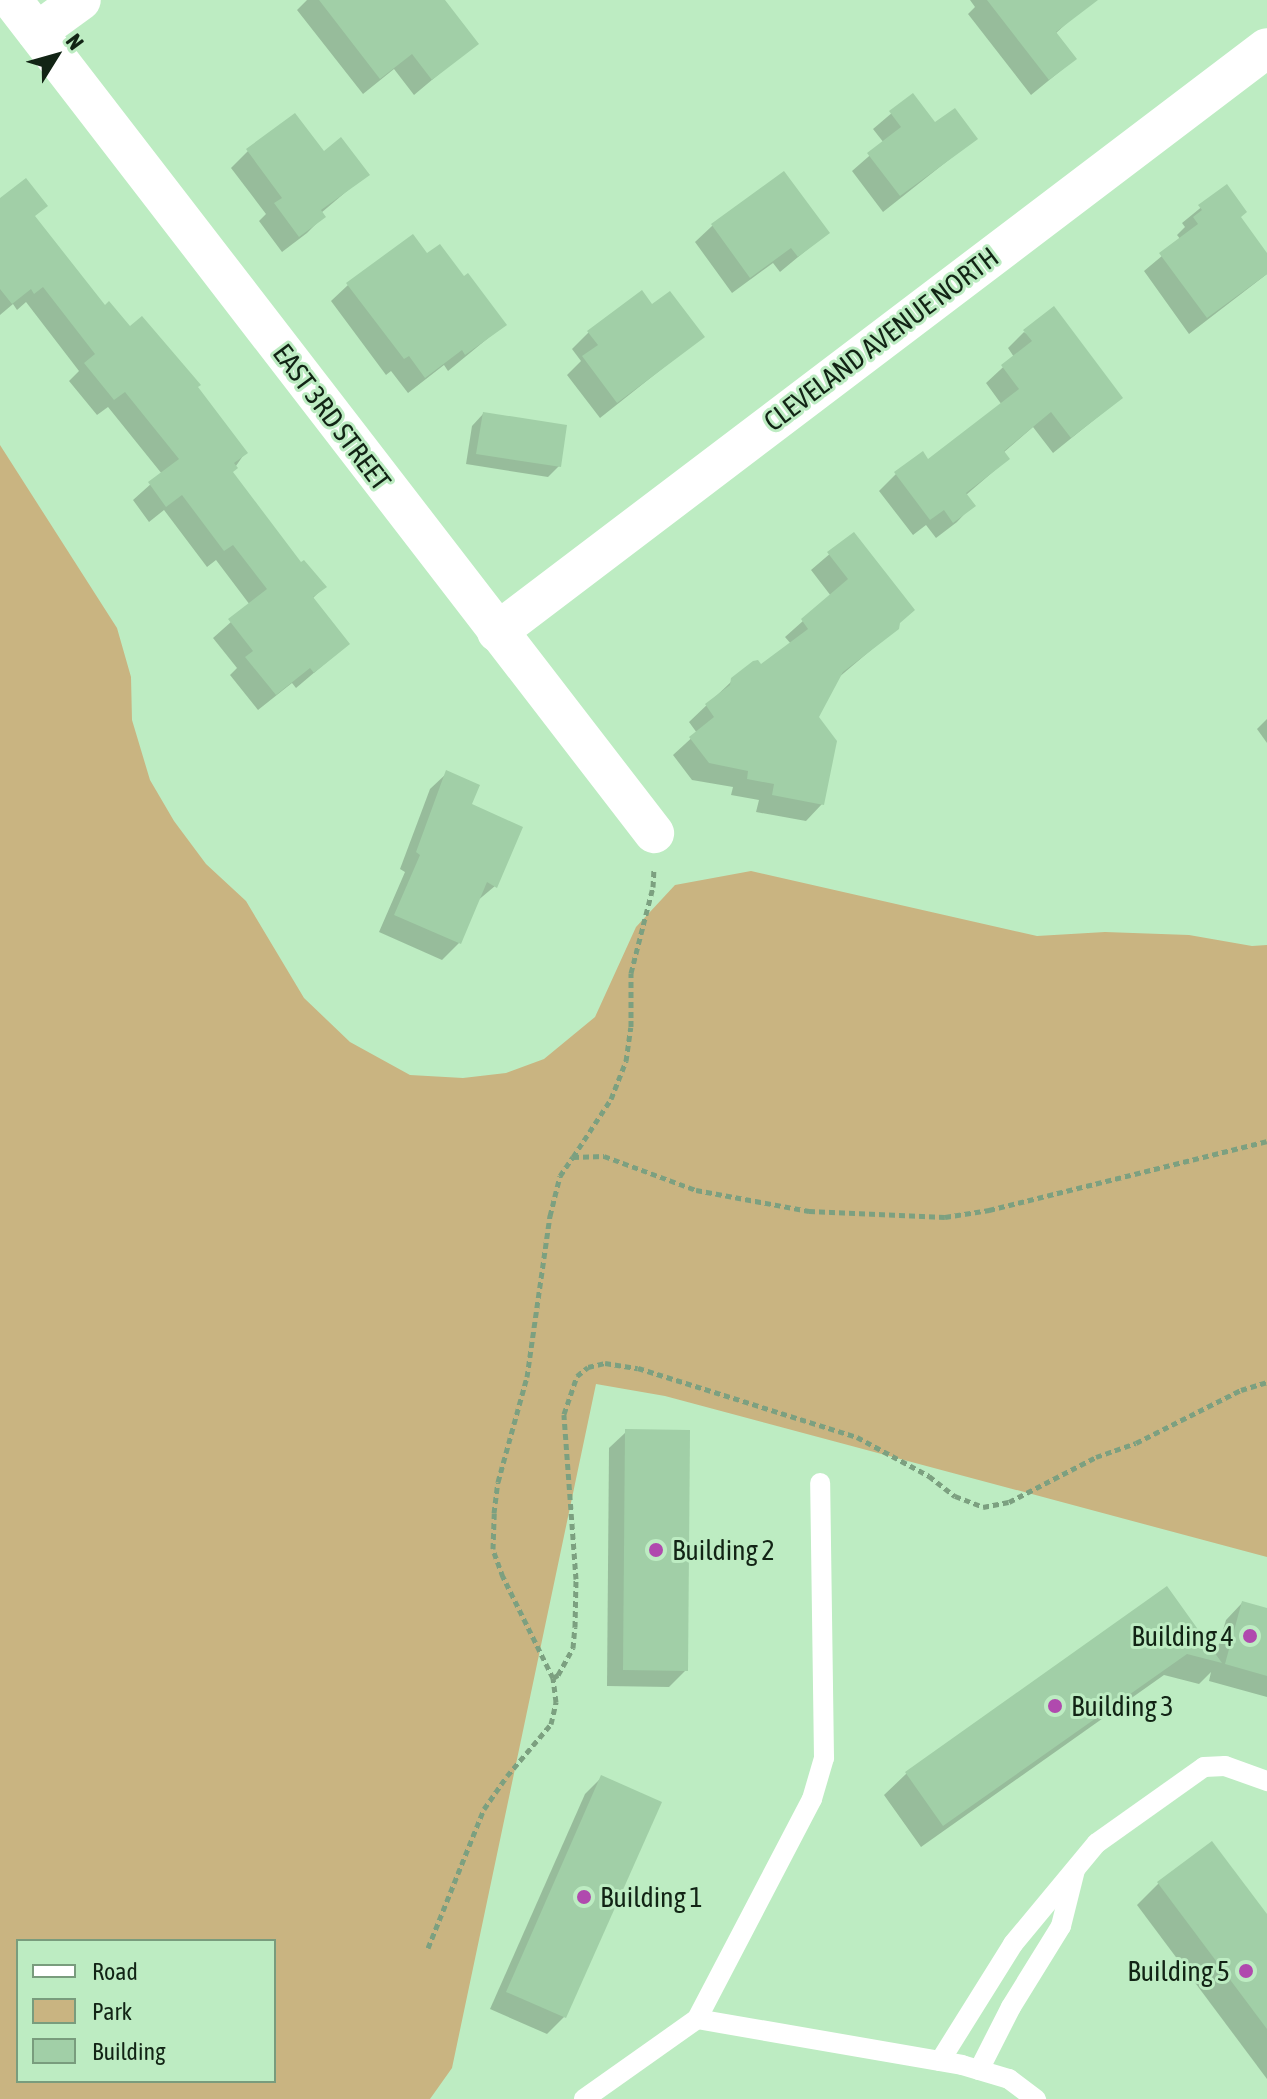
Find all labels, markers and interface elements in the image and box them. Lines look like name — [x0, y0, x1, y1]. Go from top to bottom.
north arrow — [16, 16, 96, 96]
text: N — [61, 29, 89, 55]
street label: CLEVELAND AVENUE NORTH — [757, 240, 1005, 438]
street label: EAST 3RD STREET — [266, 337, 398, 497]
place label: Building 2 — [672, 1533, 775, 1567]
marker: Building 2 — [647, 1541, 665, 1559]
place label: Building 4 — [1131, 1619, 1234, 1653]
marker: Building 4 — [1241, 1627, 1259, 1645]
place label: Building 3 — [1071, 1689, 1174, 1723]
marker: Building 3 — [1046, 1697, 1064, 1715]
place label: Building 1 — [600, 1880, 703, 1914]
marker: Building 1 — [575, 1888, 593, 1906]
legend — [16, 1939, 276, 2083]
place label: Building 5 — [1127, 1954, 1230, 1988]
text: Road — [92, 1958, 138, 1985]
marker: Building 5 — [1237, 1962, 1255, 1980]
text: Park — [92, 1998, 132, 2025]
text: Building — [92, 2038, 165, 2065]

